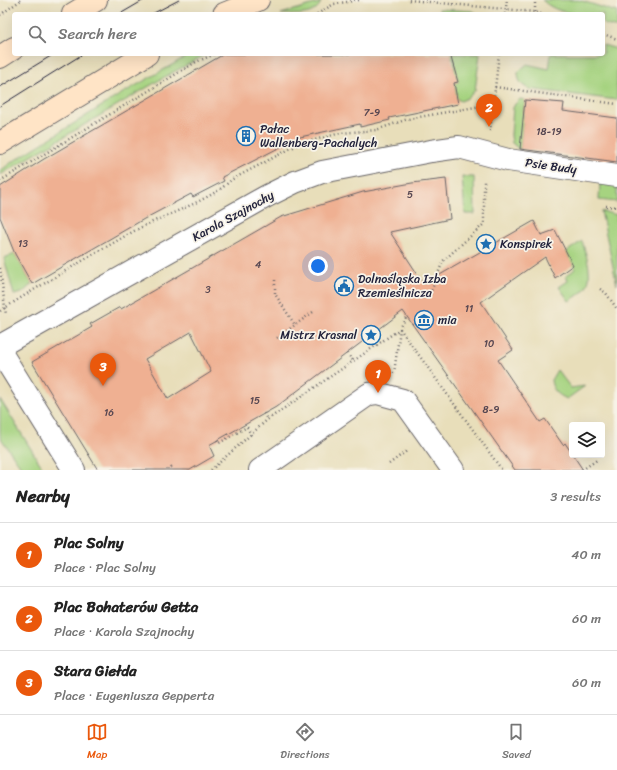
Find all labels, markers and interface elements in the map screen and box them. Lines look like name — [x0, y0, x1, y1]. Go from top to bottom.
search box — [12, 12, 605, 56]
text: Search here — [58, 21, 137, 47]
icon: search — [26, 23, 48, 45]
pin: 2 — [476, 94, 502, 127]
house number: 7-9 — [364, 104, 380, 122]
place label: Pałac Wallenberg-Pachalych — [260, 118, 377, 154]
house number: 18-19 — [536, 123, 562, 141]
building icon: Pałac Wallenberg-Pachalych — [235, 125, 257, 147]
street label: Psie Budy — [524, 151, 579, 181]
street label: Karola Szajnochy — [188, 184, 279, 248]
house number: 5 — [407, 186, 413, 204]
place icon: Konspirek — [475, 233, 497, 255]
place label: Konspirek — [500, 233, 553, 255]
house number: 13 — [18, 235, 28, 253]
house number: 4 — [255, 256, 261, 274]
your location — [308, 256, 328, 276]
place label: Dolnośląska Izba Rzemieślnicza — [358, 268, 446, 304]
public building icon: Dolnośląska Izba Rzemieślnicza — [333, 275, 355, 297]
house number: 3 — [205, 281, 211, 299]
house number: 11 — [465, 300, 473, 318]
museum icon: mia — [413, 309, 435, 331]
place label: mia — [438, 309, 458, 331]
place label: Mistrz Krasnal — [280, 324, 358, 346]
place icon: Mistrz Krasnal — [360, 324, 382, 346]
house number: 10 — [484, 335, 494, 353]
pin: 3 — [90, 353, 116, 386]
pin: 1 — [365, 360, 391, 393]
house number: 15 — [250, 392, 260, 410]
house number: 8-9 — [483, 401, 499, 419]
house number: 16 — [104, 404, 114, 422]
map controls — [569, 422, 605, 458]
button: layers — [569, 422, 605, 458]
text: Nearby — [16, 481, 70, 511]
text: 3 results — [550, 485, 601, 508]
text: Plac Solny — [54, 530, 123, 556]
text: 1 — [26, 543, 32, 566]
text: 40 m — [571, 543, 601, 566]
text: Place · Plac Solny — [54, 556, 156, 579]
text: Plac Bohaterów Getta — [54, 594, 198, 620]
text: 2 — [25, 607, 33, 630]
text: 60 m — [572, 607, 601, 630]
text: Place · Karola Szajnochy — [54, 620, 194, 643]
text: Stara Giełda — [54, 658, 137, 684]
text: 3 — [25, 671, 33, 694]
text: 60 m — [572, 671, 601, 694]
text: Place · Eugeniusza Gepperta — [54, 684, 214, 707]
tab: Map — [86, 721, 108, 764]
tab: Directions — [280, 721, 330, 764]
tab: Saved — [502, 721, 531, 764]

